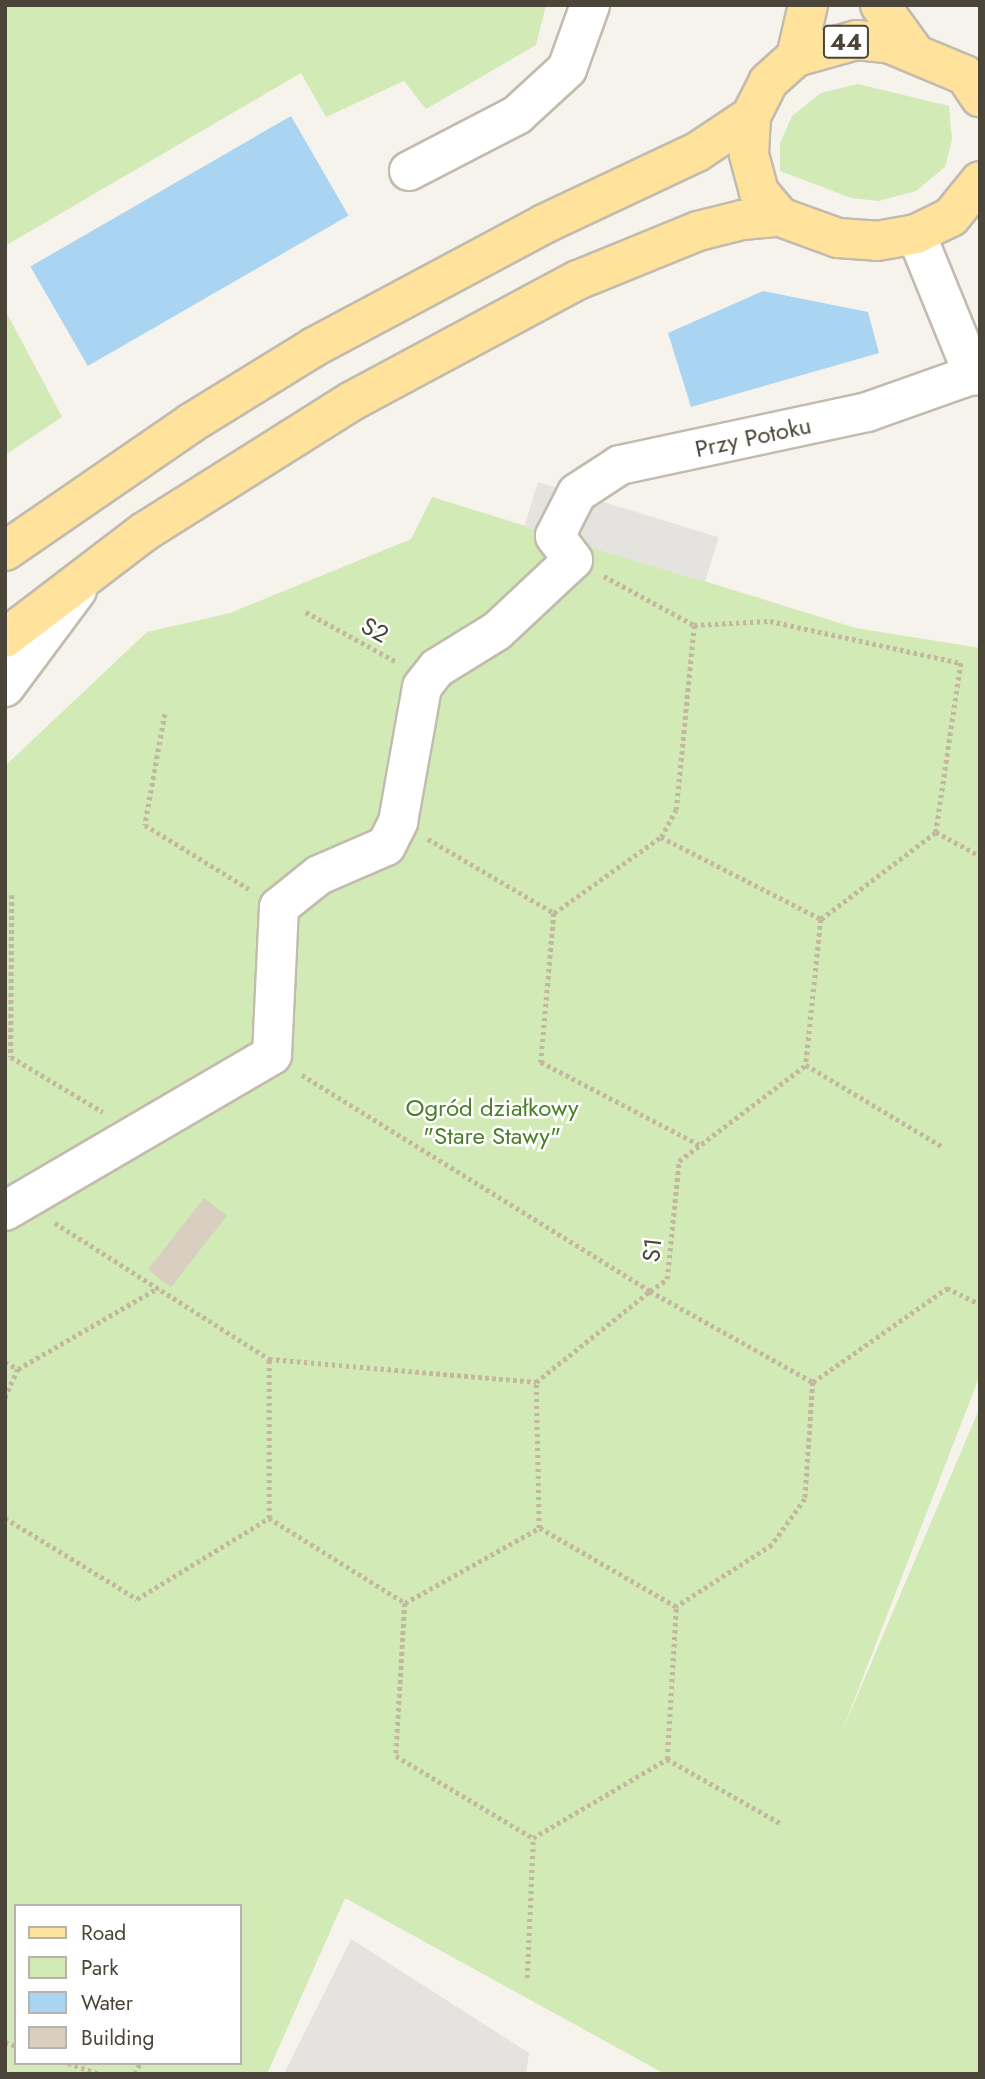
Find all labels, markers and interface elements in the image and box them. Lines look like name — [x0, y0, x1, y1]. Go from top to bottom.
road number: 44 — [822, 22, 870, 61]
street label: Przy Potoku — [692, 411, 814, 463]
street label: S2 — [356, 611, 394, 649]
park label: Ogród działkowy "Stare Stawy" — [405, 1094, 579, 1150]
street label: S1 — [636, 1237, 668, 1263]
legend — [14, 1904, 242, 2065]
text: Road — [81, 1918, 126, 1948]
text: Park — [81, 1953, 118, 1983]
text: Water — [81, 1988, 133, 2018]
text: Building — [81, 2023, 154, 2053]

